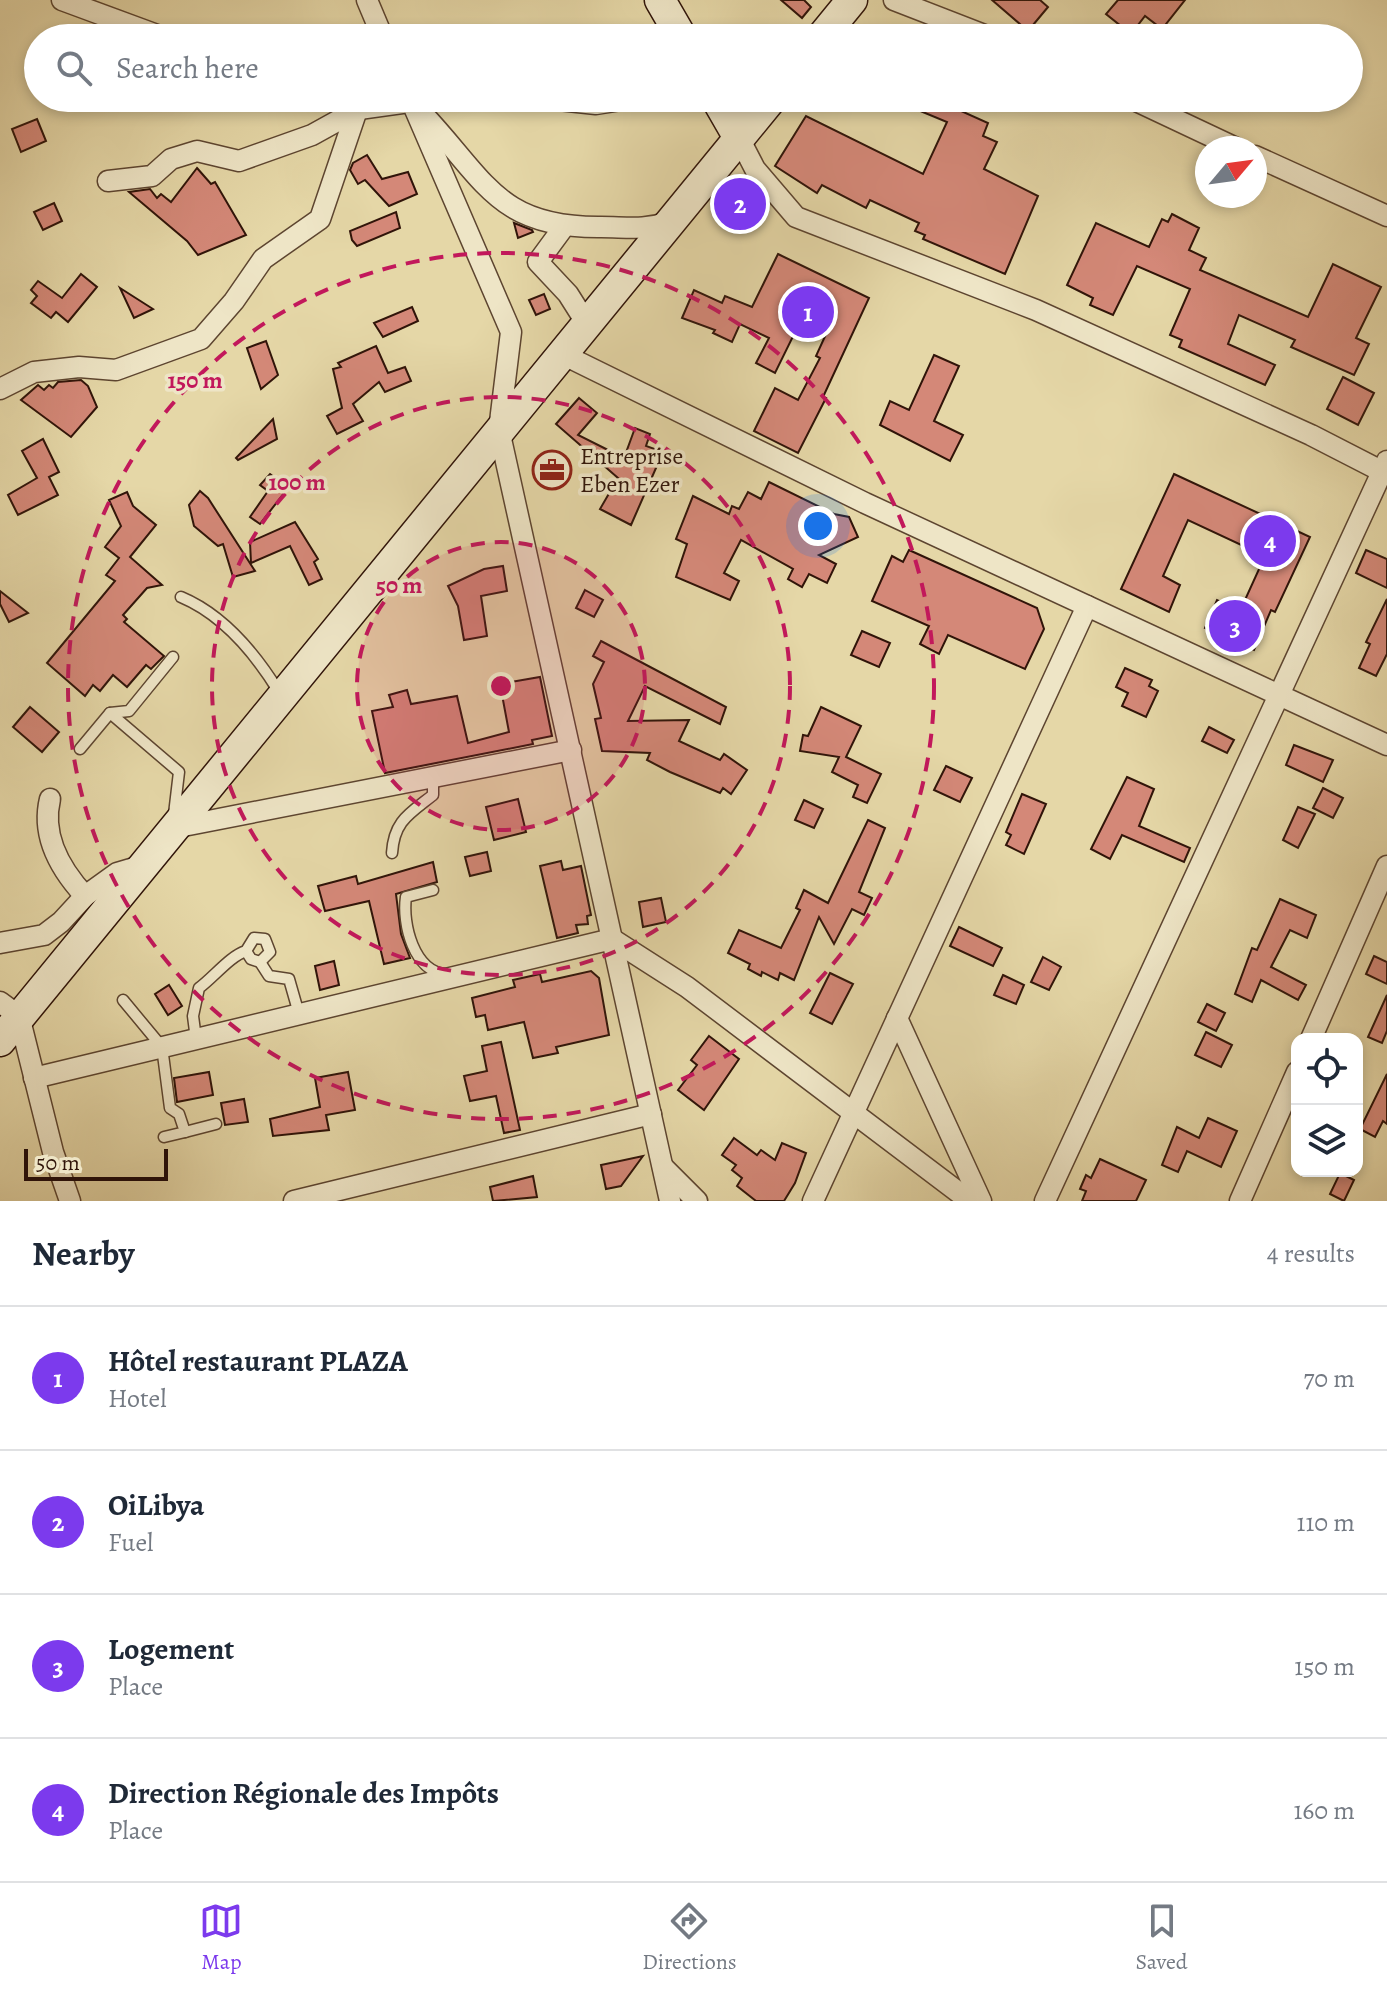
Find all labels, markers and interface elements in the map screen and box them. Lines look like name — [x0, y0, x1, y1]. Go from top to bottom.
search box — [24, 24, 1363, 112]
icon: search — [52, 46, 96, 90]
text: Search here — [116, 48, 259, 88]
north arrow — [1195, 136, 1267, 208]
pin: 2 — [714, 174, 766, 234]
pin: 1 — [782, 282, 834, 342]
text: 150 m — [167, 364, 223, 396]
place label: Entreprise Eben Ezer — [580, 440, 683, 500]
office icon: Entreprise Eben Ezer — [531, 449, 573, 491]
text: 100 m — [268, 466, 326, 498]
your location — [798, 506, 838, 546]
pin: 4 — [1244, 511, 1296, 571]
text: 50 m — [376, 569, 422, 601]
pin: 3 — [1209, 596, 1261, 656]
centre of rings — [487, 672, 515, 700]
map controls — [1291, 1033, 1363, 1177]
button: locate — [1291, 1033, 1363, 1105]
button: layers — [1291, 1105, 1363, 1177]
scale bar — [24, 1145, 168, 1181]
text: 50 m — [36, 1148, 80, 1178]
text: Nearby — [32, 1230, 135, 1277]
text: 4 results — [1267, 1236, 1355, 1271]
text: Hôtel restaurant PLAZA — [108, 1341, 408, 1381]
text: 1 — [53, 1361, 63, 1396]
text: 70 m — [1303, 1361, 1355, 1396]
text: Hotel — [108, 1381, 167, 1416]
text: OiLibya — [108, 1485, 205, 1525]
text: 2 — [52, 1505, 64, 1540]
text: 110 m — [1297, 1505, 1355, 1540]
text: Fuel — [108, 1525, 153, 1560]
text: Logement — [108, 1629, 234, 1669]
text: 3 — [52, 1649, 64, 1684]
text: 150 m — [1294, 1649, 1355, 1684]
text: Place — [108, 1669, 163, 1704]
text: Direction Régionale des Impôts — [108, 1773, 499, 1813]
text: 4 — [52, 1793, 64, 1828]
text: 160 m — [1293, 1793, 1355, 1828]
text: Place — [108, 1813, 163, 1848]
tab: Map — [199, 1899, 243, 1977]
tab: Directions — [642, 1899, 737, 1977]
tab: Saved — [1135, 1899, 1188, 1977]

